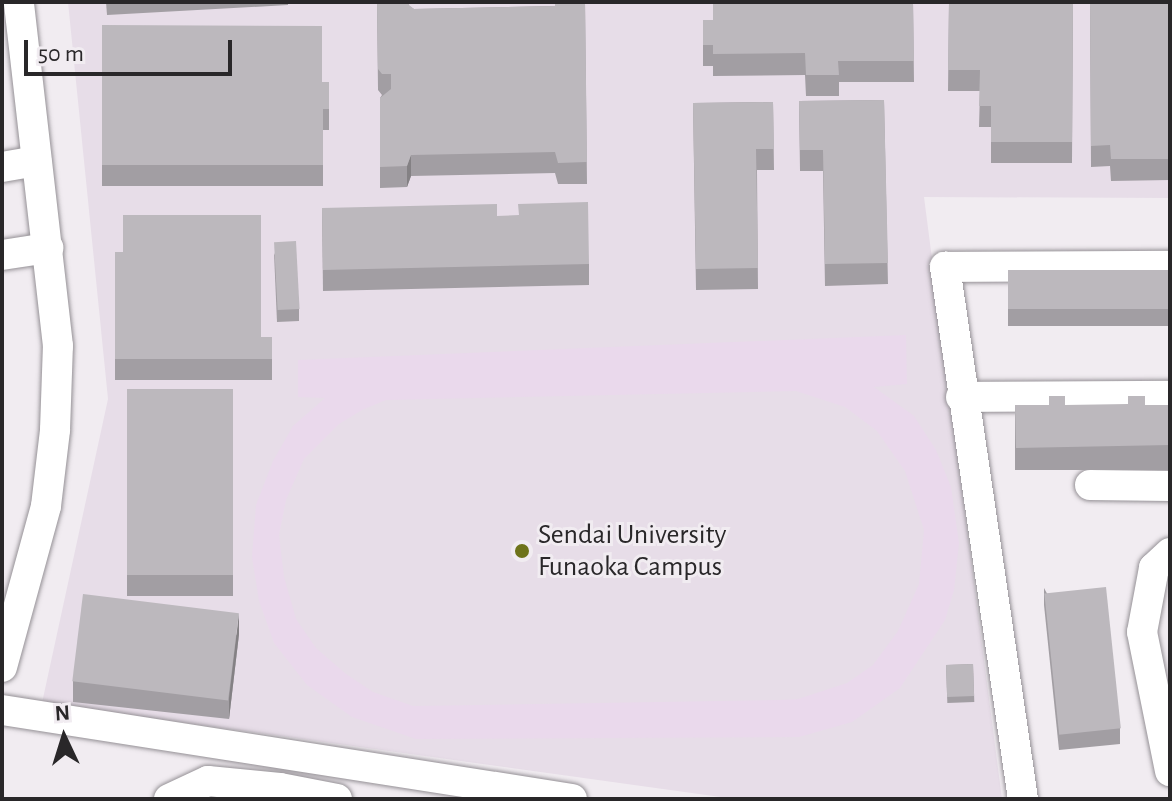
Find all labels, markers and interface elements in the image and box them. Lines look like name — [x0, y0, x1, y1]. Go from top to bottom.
scale bar — [28, 24, 236, 74]
text: 50 m — [38, 42, 84, 66]
place label: Sendai University Funaoka Campus — [538, 518, 726, 584]
marker: Sendai University Funaoka Campus — [513, 542, 531, 560]
north arrow — [24, 697, 104, 777]
text: N — [54, 702, 71, 725]

